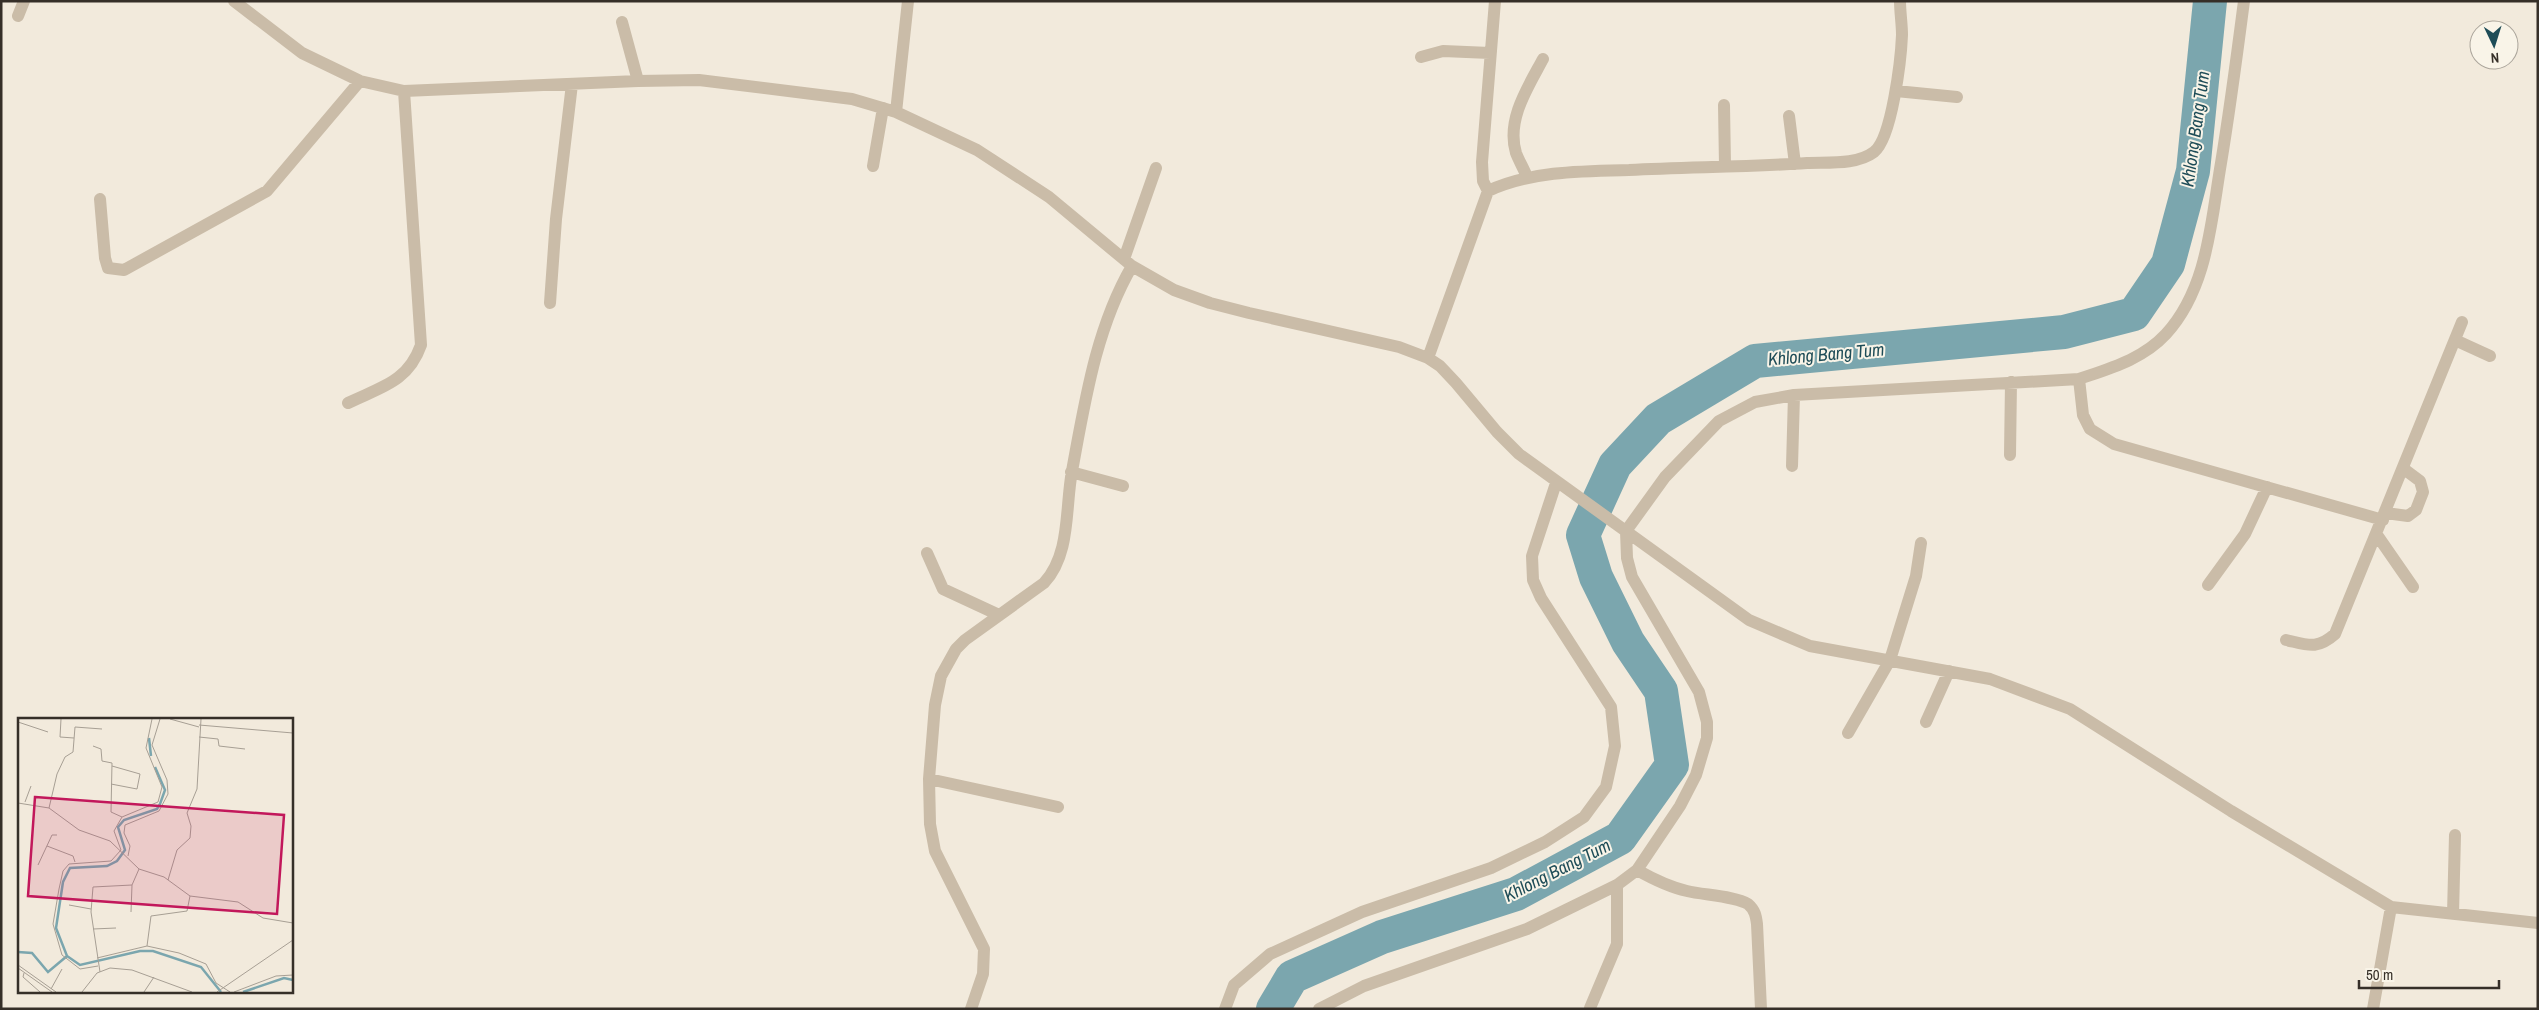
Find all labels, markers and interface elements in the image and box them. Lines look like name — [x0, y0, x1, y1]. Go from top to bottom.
north arrow — [2469, 20, 2519, 70]
text: N — [2490, 49, 2500, 67]
water label: Khlong Bang Tum — [2175, 70, 2215, 188]
water label: Khlong Bang Tum — [1767, 336, 1885, 372]
inset map — [18, 718, 292, 992]
water label: Khlong Bang Tum — [1499, 832, 1615, 908]
scale bar — [2359, 958, 2499, 990]
text: 50 m — [2366, 964, 2393, 985]

